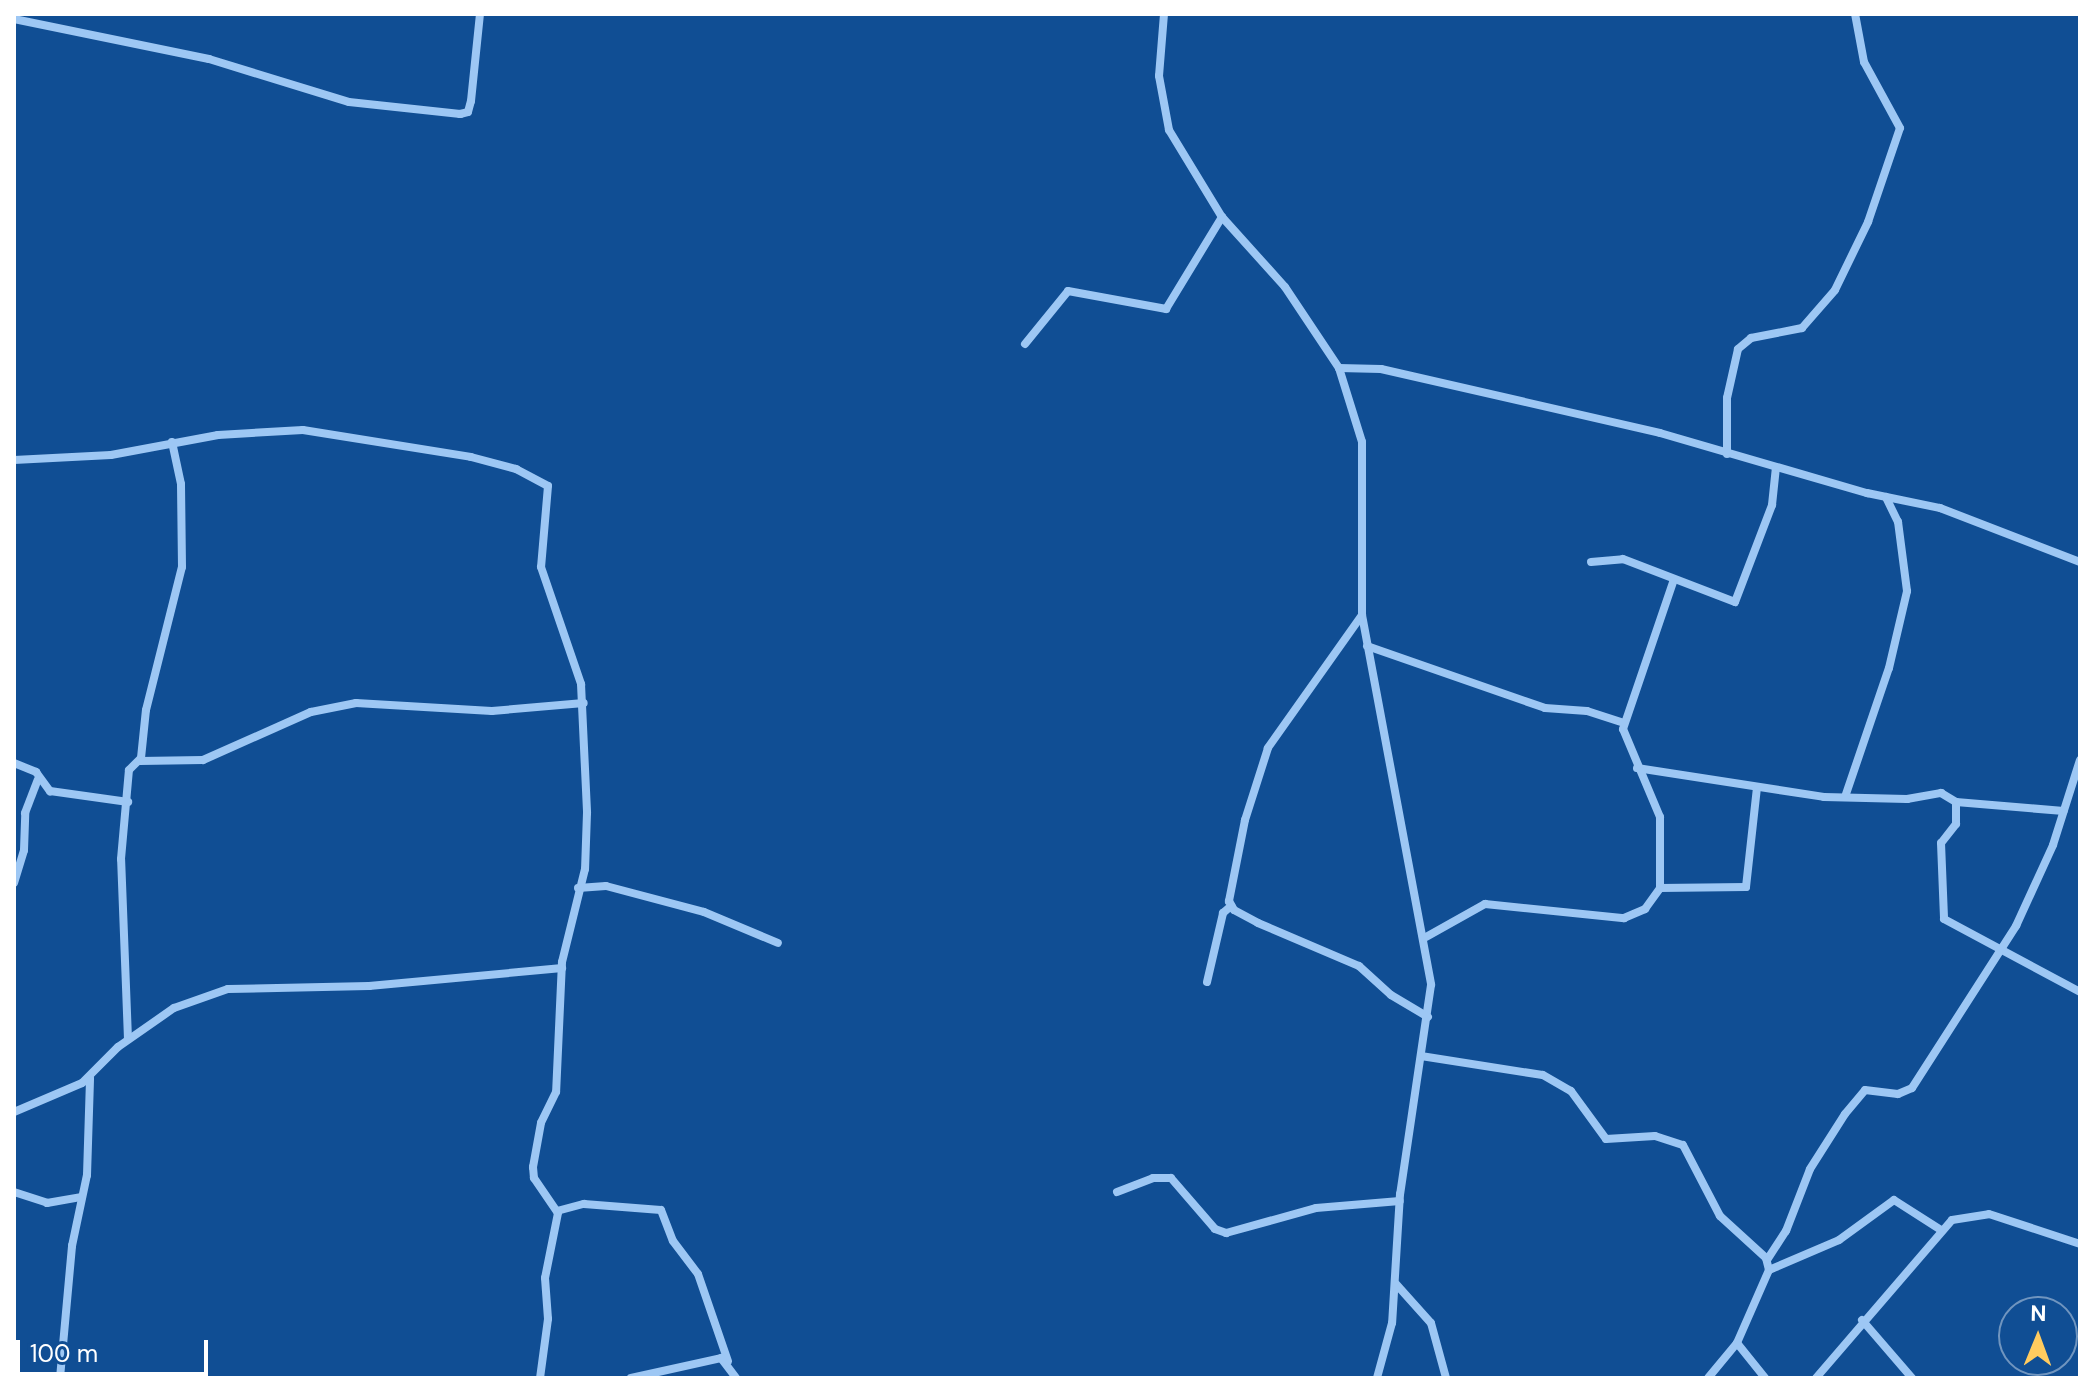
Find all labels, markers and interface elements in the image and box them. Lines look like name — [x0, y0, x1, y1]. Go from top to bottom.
north arrow — [1998, 1296, 2078, 1376]
text: N — [2030, 1299, 2047, 1328]
scale bar — [20, 1324, 212, 1374]
text: 100 m — [30, 1338, 98, 1369]

